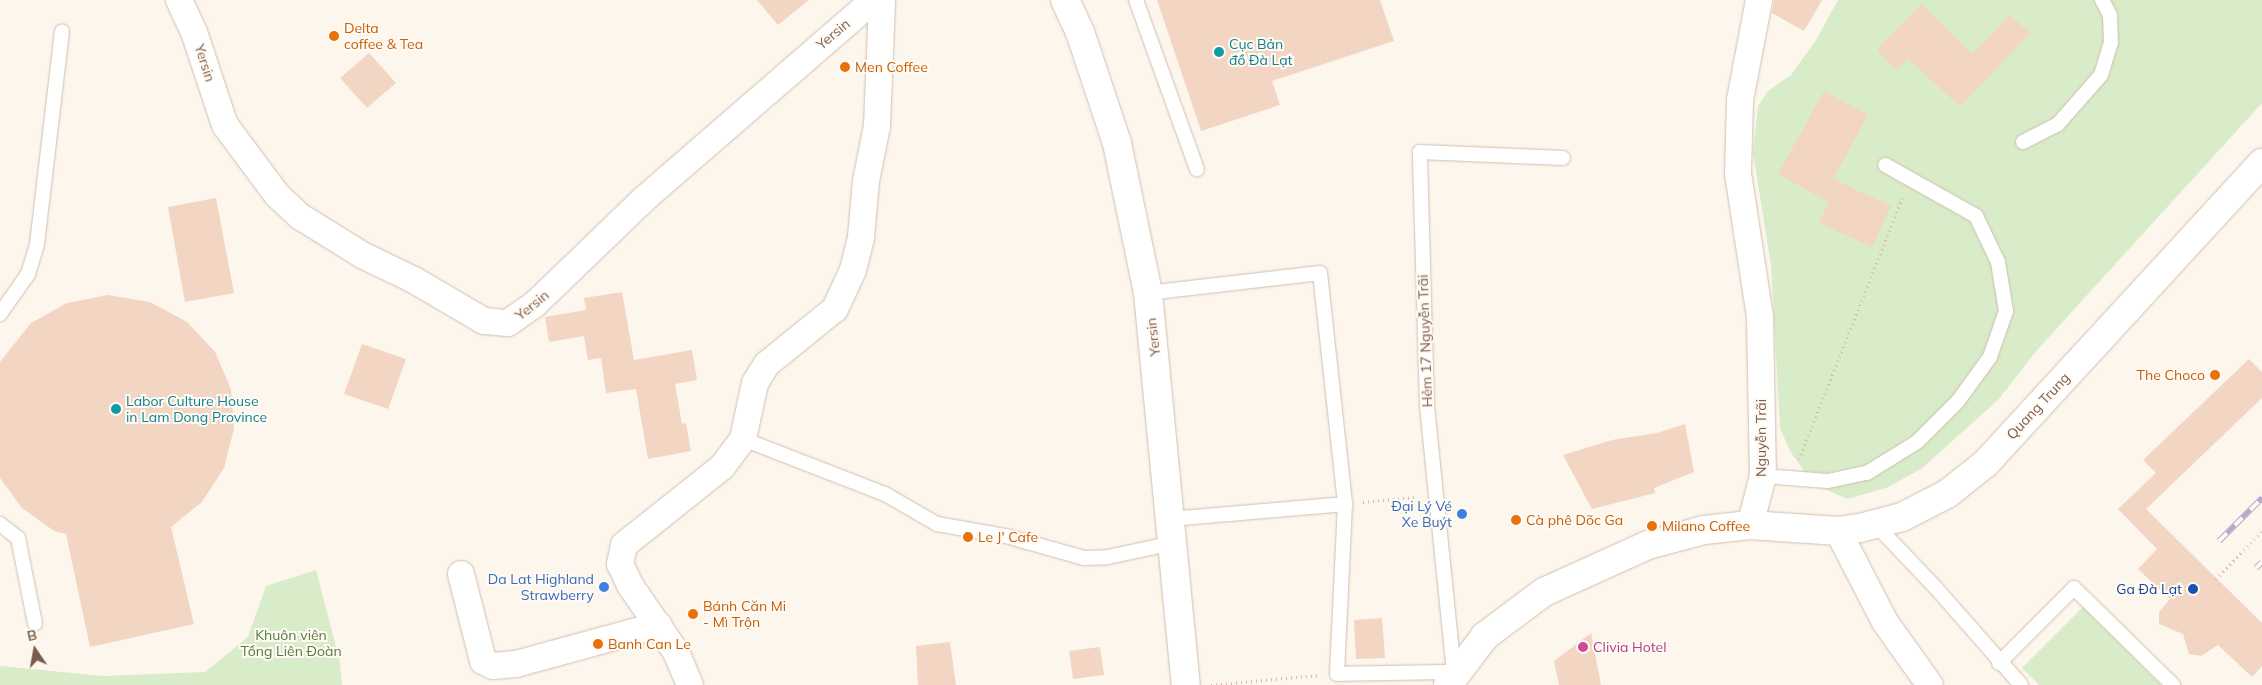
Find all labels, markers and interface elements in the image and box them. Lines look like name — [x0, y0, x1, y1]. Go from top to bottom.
street label: Yersin — [813, 15, 853, 53]
place label: Delta coffee & Tea — [344, 20, 423, 52]
marker: Delta coffee & Tea — [328, 30, 340, 42]
place label: Cục Bản đồ Đà Lạt — [1229, 36, 1292, 68]
street label: Yersin — [191, 42, 219, 84]
marker: Cục Bản đồ Đà Lạt — [1213, 46, 1225, 58]
place label: Men Coffee — [855, 59, 928, 75]
marker: Men Coffee — [839, 61, 851, 73]
street label: Hẻm 17 Nguyễn Trãi — [1414, 274, 1436, 408]
street label: Yersin — [512, 286, 552, 324]
street label: Yersin — [1142, 317, 1164, 357]
place label: The Choco — [2137, 367, 2205, 383]
street label: Quang Trung — [2003, 369, 2073, 443]
marker: The Choco — [2209, 369, 2221, 381]
place label: Labor Culture House in Lam Dong Province — [126, 393, 267, 426]
street label: Nguyễn Trãi — [1753, 399, 1769, 477]
marker: Labor Culture House in Lam Dong Province — [110, 403, 122, 415]
place label: Đại Lý Vé Xe Buýt — [1391, 498, 1452, 530]
marker: Đại Lý Vé Xe Buýt — [1456, 508, 1468, 520]
place label: Cà phê Dõc Ga — [1526, 512, 1623, 528]
marker: Cà phê Dõc Ga — [1510, 514, 1522, 526]
place label: Milano Coffee — [1662, 518, 1750, 534]
marker: Milano Coffee — [1646, 520, 1658, 532]
place label: Le J' Cafe — [978, 529, 1038, 545]
marker: Le J' Cafe — [962, 531, 974, 543]
place label: Da Lat Highland Strawberry — [488, 571, 594, 604]
marker: Da Lat Highland Strawberry — [598, 581, 610, 593]
place label: Ga Đà Lạt — [2116, 581, 2182, 597]
marker: Ga Đà Lạt — [2186, 582, 2200, 596]
place label: Bánh Căn Mi - Mì Trộn — [703, 598, 786, 630]
marker: Bánh Căn Mi - Mì Trộn — [687, 608, 699, 620]
north arrow — [10, 625, 60, 675]
text: B — [25, 626, 38, 645]
park label: Khuôn viên Tổng Liên Đoàn — [240, 627, 342, 660]
place label: Banh Can Le — [608, 636, 691, 652]
marker: Banh Can Le — [592, 638, 604, 650]
place label: Clivia Hotel — [1593, 639, 1666, 655]
marker: Clivia Hotel — [1577, 641, 1589, 653]

